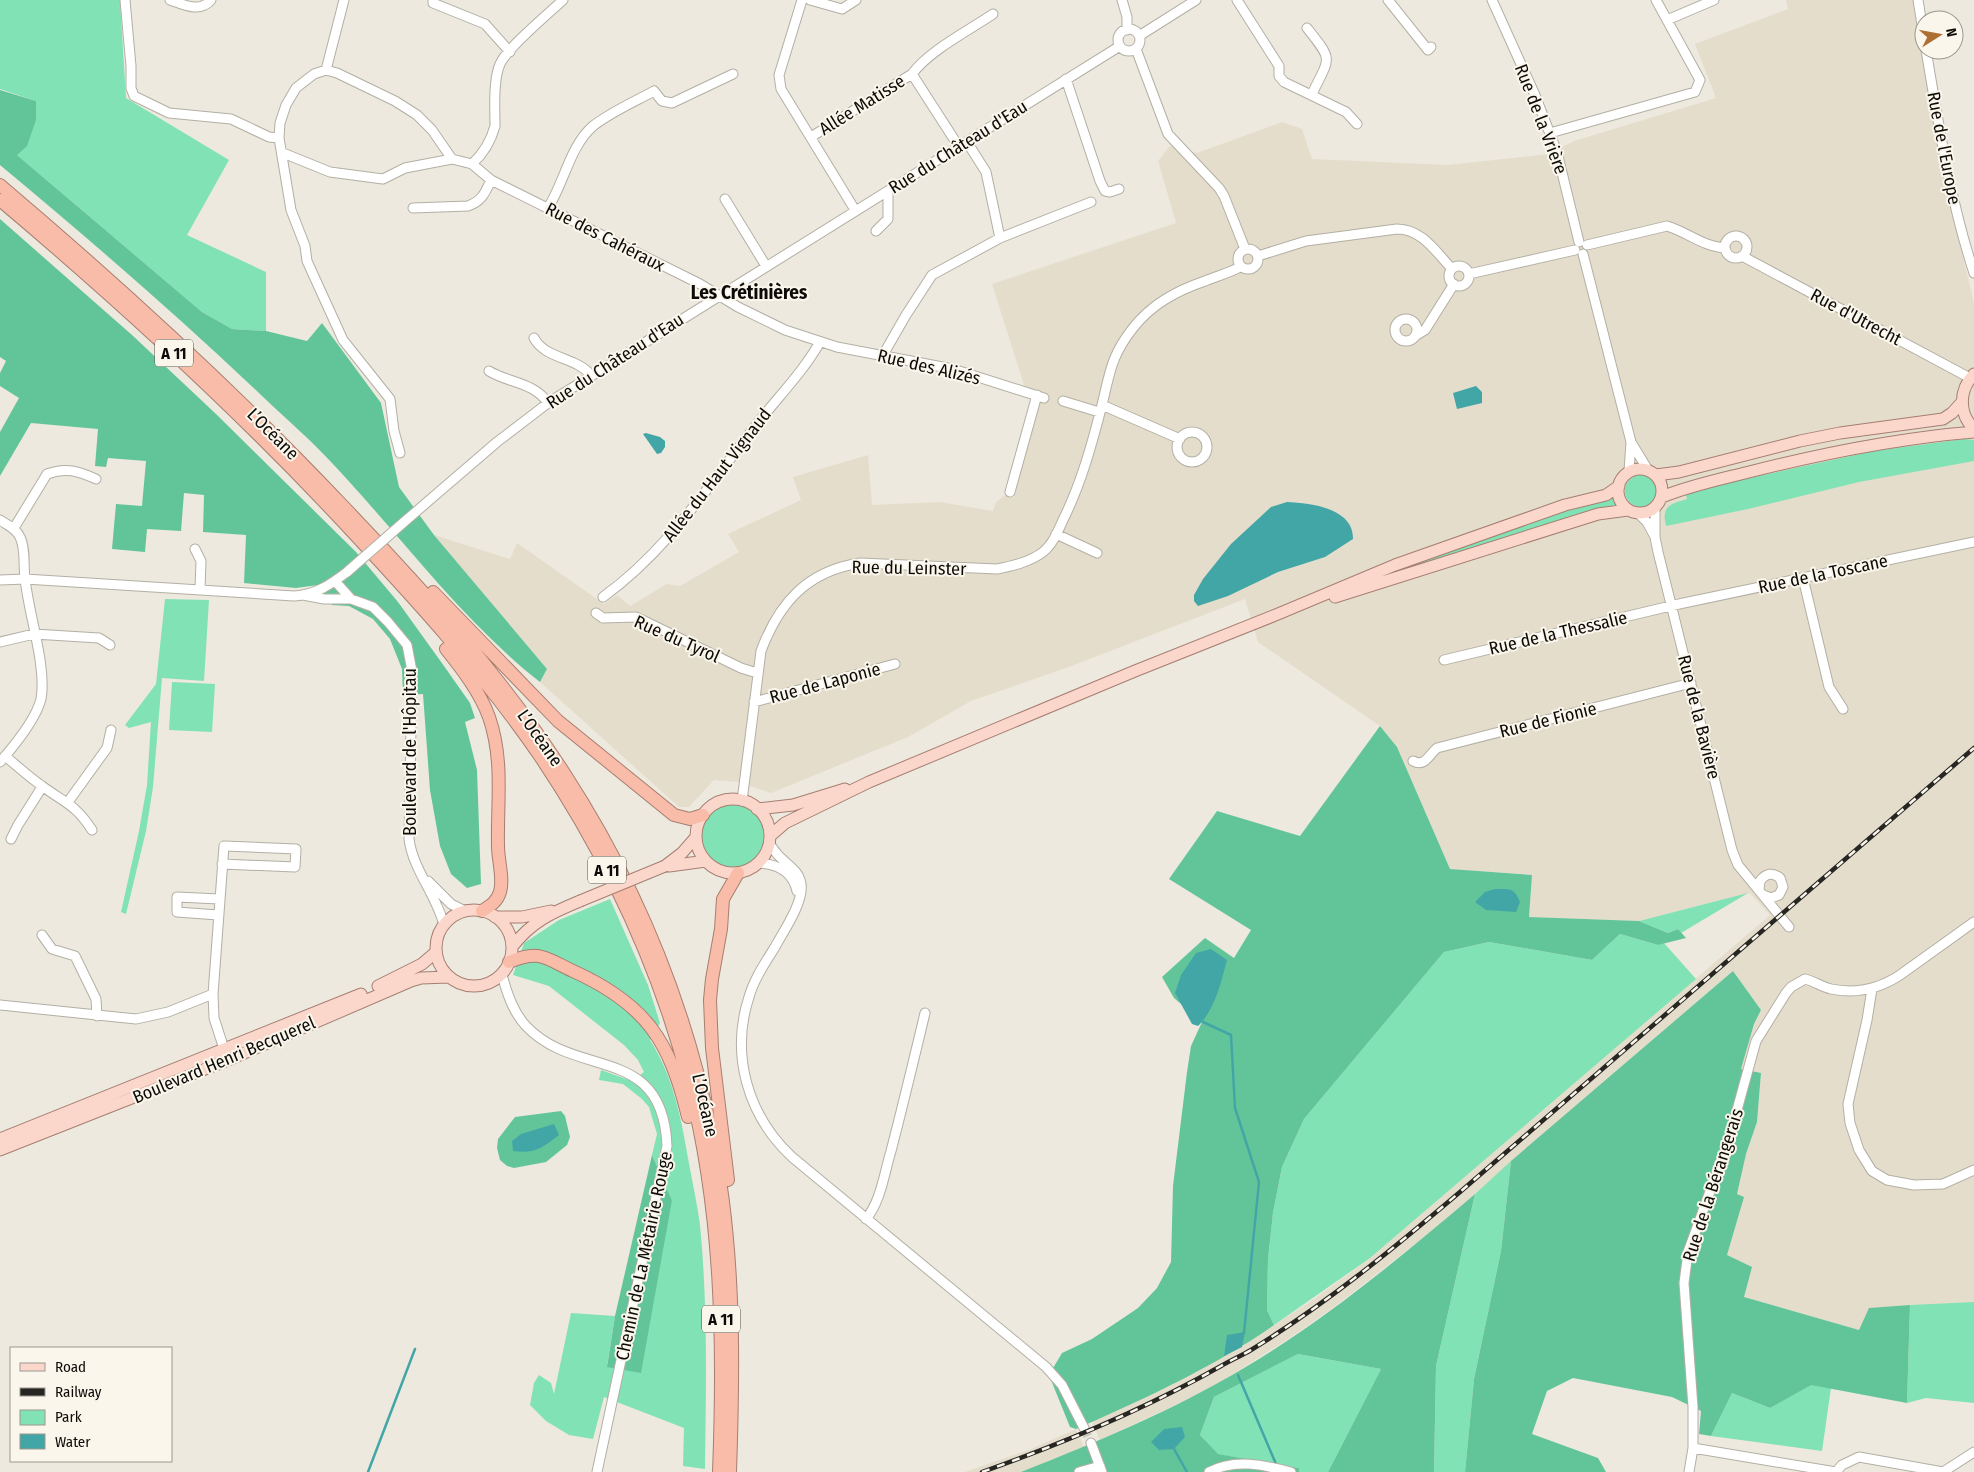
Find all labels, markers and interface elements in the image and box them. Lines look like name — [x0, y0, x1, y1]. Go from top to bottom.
north arrow — [1914, 10, 1964, 60]
text: N — [1942, 27, 1960, 38]
street label: Rue de la Vrière — [1510, 61, 1572, 177]
street label: Allée Matisse — [815, 70, 909, 140]
street label: Rue de l'Europe — [1922, 90, 1966, 206]
street label: Rue du Château d'Eau — [885, 95, 1031, 199]
street label: Rue des Cahéraux — [542, 198, 668, 277]
district label: Les Crétinières — [691, 281, 808, 304]
street label: Rue d'Utrecht — [1807, 284, 1905, 350]
street label: Rue du Château d'Eau — [542, 308, 688, 414]
road number: A 11 — [155, 339, 193, 366]
street label: Rue des Alizés — [875, 344, 983, 390]
street label: L’Océane — [242, 403, 304, 465]
street label: Allée du Haut Vignaud — [658, 404, 776, 546]
street label: Rue de la Toscane — [1756, 549, 1890, 598]
street label: Rue du Leinster — [852, 556, 967, 580]
street label: Rue de la Thessalie — [1487, 606, 1629, 660]
street label: Rue du Tyrol — [631, 610, 723, 668]
street label: Rue de la Bavière — [1673, 653, 1725, 782]
street label: Rue de Laponie — [767, 658, 883, 708]
street label: Boulevard de l'Hôpitau — [399, 668, 421, 836]
street label: Rue de Fionie — [1497, 697, 1599, 743]
street label: L’Océane — [512, 705, 568, 771]
road number: A 11 — [588, 856, 626, 884]
street label: Boulevard Henri Becquerel — [129, 1011, 319, 1108]
street label: L’Océane — [687, 1071, 723, 1139]
street label: Rue de la Bérangerais — [1678, 1105, 1748, 1264]
street label: Chemin de La Métairie Rouge — [611, 1149, 677, 1363]
road number: A 11 — [702, 1306, 740, 1332]
legend — [10, 1347, 172, 1462]
text: Road — [55, 1358, 86, 1376]
text: Railway — [55, 1383, 102, 1401]
text: Park — [55, 1408, 82, 1426]
text: Water — [55, 1433, 91, 1451]

